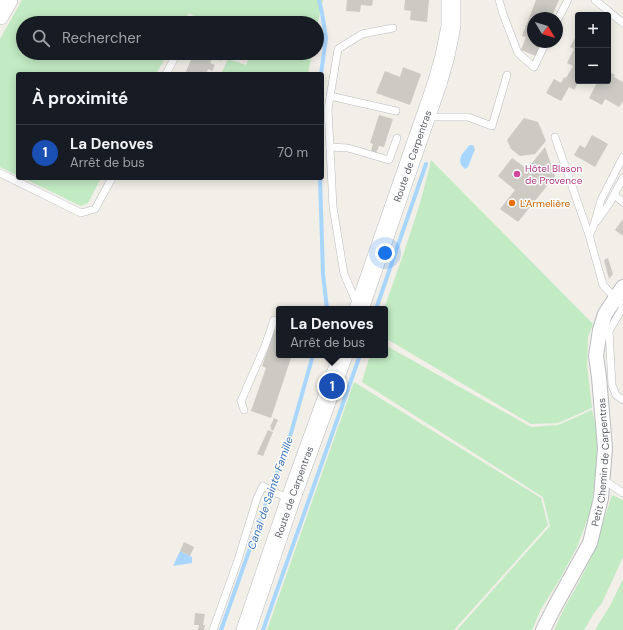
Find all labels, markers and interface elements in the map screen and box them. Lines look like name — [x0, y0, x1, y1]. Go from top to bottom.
north arrow — [527, 12, 563, 48]
map controls — [575, 12, 611, 84]
button: + — [575, 12, 611, 48]
search box — [16, 16, 324, 60]
icon: search — [30, 27, 52, 49]
text: Rechercher — [62, 28, 141, 48]
button: − — [575, 48, 611, 84]
text: À proximité — [32, 87, 128, 109]
street label: Route de Carpentras — [390, 108, 434, 204]
text: La Denoves — [70, 134, 154, 154]
text: 1 — [43, 144, 47, 161]
text: 70 m — [277, 144, 308, 161]
text: Arrêt de bus — [70, 154, 145, 171]
place label: Hôtel Blason de Provence — [525, 162, 583, 187]
marker: Hôtel Blason de Provence — [512, 169, 522, 179]
place label: L'Armelière — [520, 197, 570, 210]
marker: L'Armelière — [507, 198, 517, 208]
your location — [375, 243, 395, 263]
popup — [276, 306, 388, 358]
text: La Denoves — [290, 314, 374, 334]
text: Arrêt de bus — [290, 334, 365, 351]
pin: 1 — [319, 371, 345, 401]
street label: Petit Chemin de Carpentras — [588, 397, 612, 527]
water label: Canal de Sainte Famille — [244, 435, 296, 551]
street label: Route de Carpentras — [271, 444, 316, 539]

